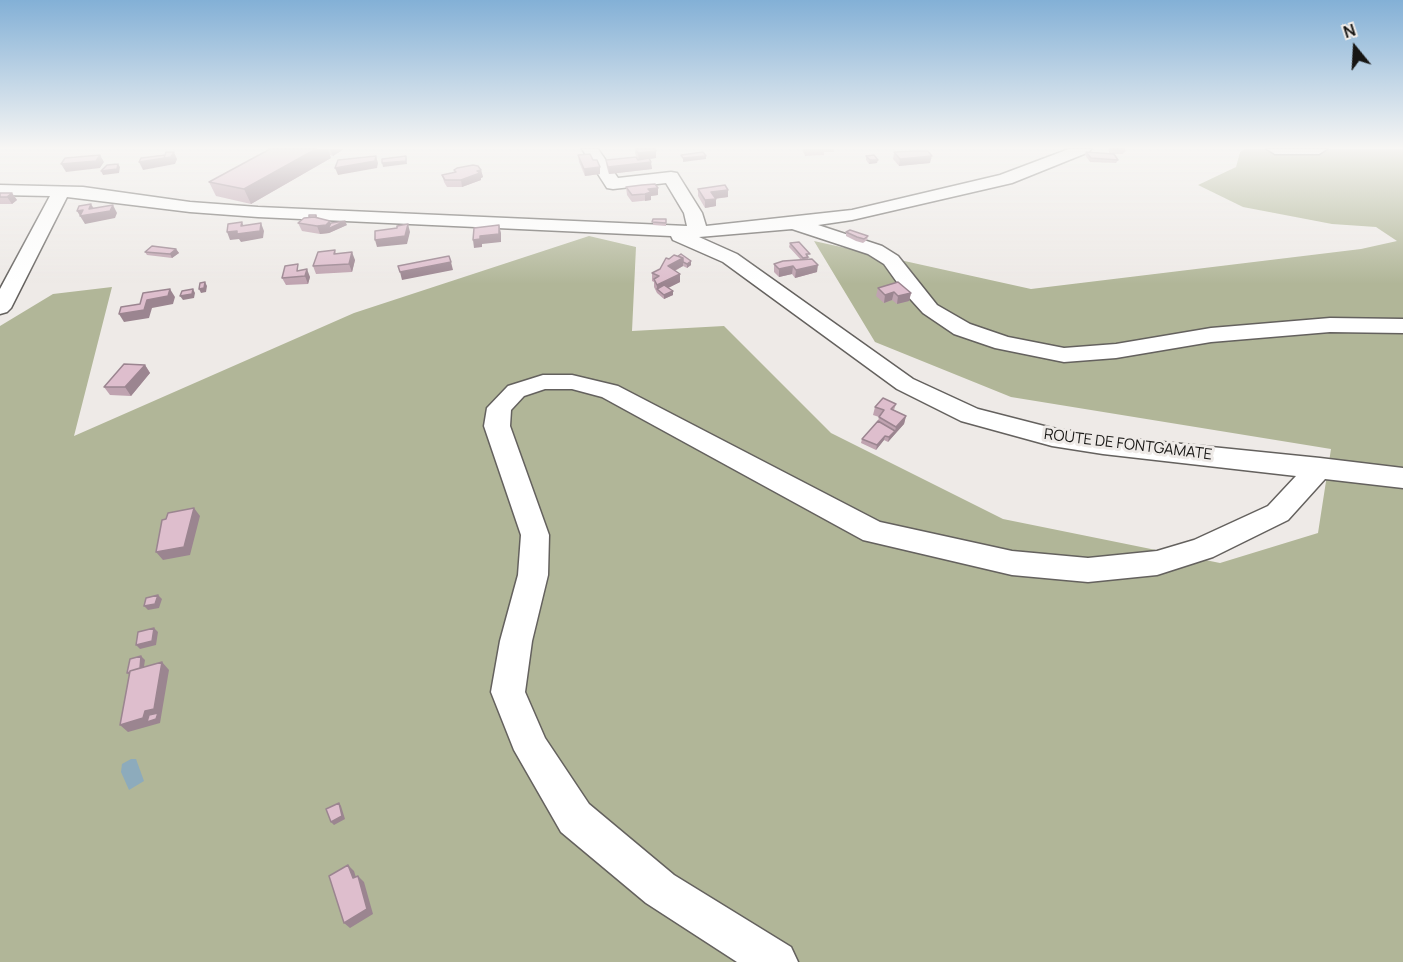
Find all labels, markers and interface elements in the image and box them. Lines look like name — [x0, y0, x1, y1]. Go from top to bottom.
north arrow — [1325, 18, 1385, 78]
text: N — [1341, 19, 1358, 43]
street label: ROUTE DE FONTGAMATE — [1043, 426, 1213, 464]

